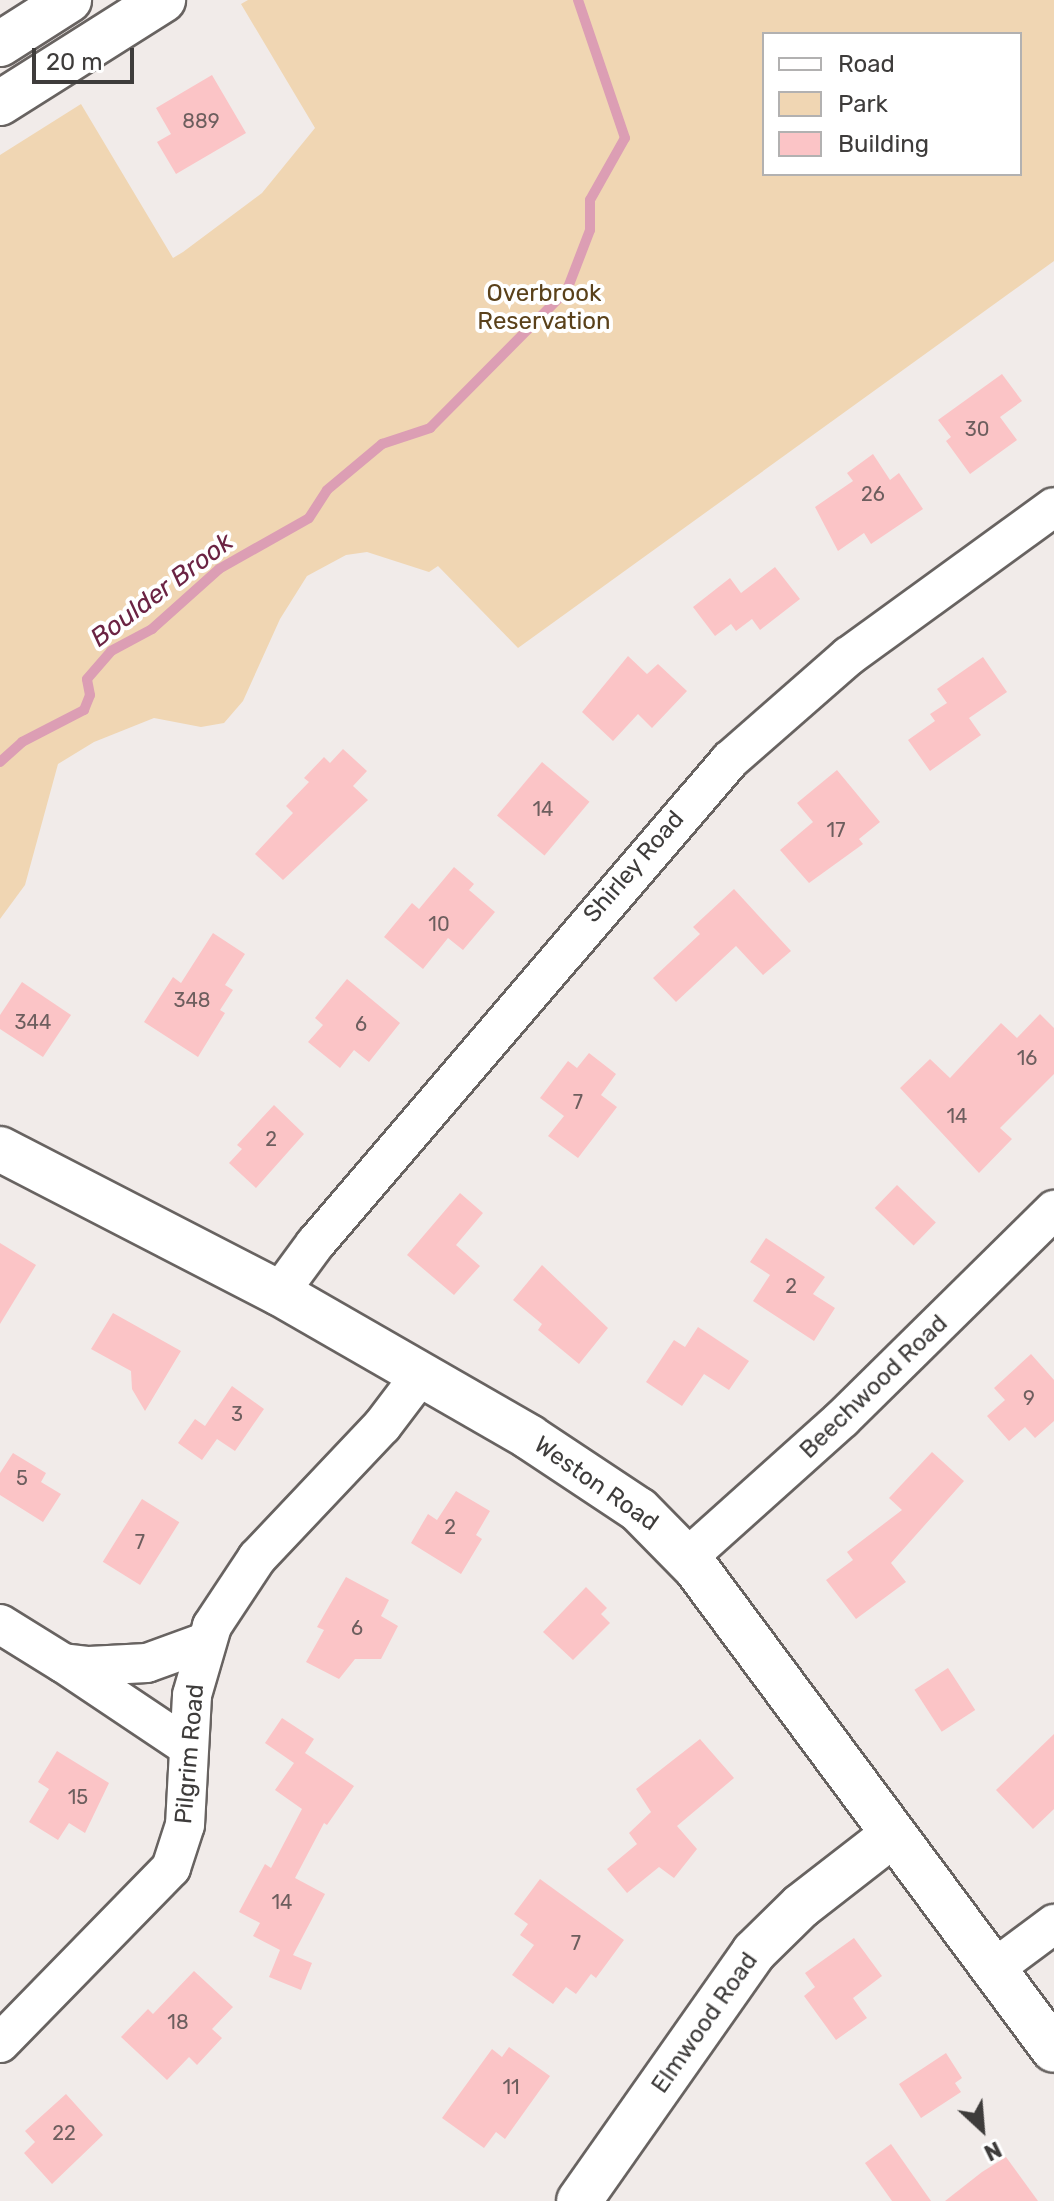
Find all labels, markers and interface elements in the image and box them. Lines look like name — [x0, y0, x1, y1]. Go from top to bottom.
scale bar — [36, 32, 138, 82]
legend — [762, 32, 1022, 176]
text: 20 m — [46, 48, 103, 76]
text: Road — [838, 50, 895, 78]
text: Park — [838, 90, 888, 118]
house number: 889 — [182, 109, 220, 133]
text: Building — [838, 130, 929, 158]
park label: Overbrook Reservation — [477, 280, 611, 336]
house number: 30 — [965, 417, 989, 441]
house number: 26 — [861, 482, 885, 506]
water label: Boulder Brook — [84, 526, 240, 654]
house number: 14 — [533, 797, 553, 821]
street label: Shirley Road — [577, 805, 691, 929]
house number: 17 — [827, 818, 845, 842]
house number: 10 — [428, 912, 450, 936]
house number: 348 — [173, 988, 211, 1012]
house number: 344 — [15, 1010, 51, 1034]
house number: 6 — [355, 1012, 367, 1036]
house number: 16 — [1017, 1046, 1037, 1070]
house number: 7 — [573, 1090, 583, 1114]
house number: 14 — [947, 1104, 967, 1128]
house number: 2 — [265, 1127, 277, 1151]
house number: 2 — [785, 1274, 797, 1298]
street label: Beechwood Road — [794, 1309, 954, 1465]
house number: 9 — [1023, 1386, 1035, 1410]
house number: 3 — [231, 1402, 243, 1426]
street label: Weston Road — [528, 1431, 664, 1537]
house number: 5 — [16, 1466, 28, 1490]
house number: 2 — [444, 1515, 456, 1539]
house number: 7 — [135, 1530, 145, 1554]
house number: 6 — [351, 1616, 363, 1640]
street label: Pilgrim Road — [170, 1683, 210, 1825]
house number: 15 — [68, 1785, 88, 1809]
house number: 14 — [272, 1890, 292, 1914]
house number: 7 — [571, 1931, 581, 1955]
street label: Elmwood Road — [646, 1947, 764, 2099]
house number: 18 — [167, 2010, 189, 2034]
house number: 11 — [502, 2075, 520, 2099]
north arrow — [942, 2089, 1022, 2169]
house number: 22 — [52, 2121, 76, 2145]
text: N — [980, 2135, 1006, 2167]

